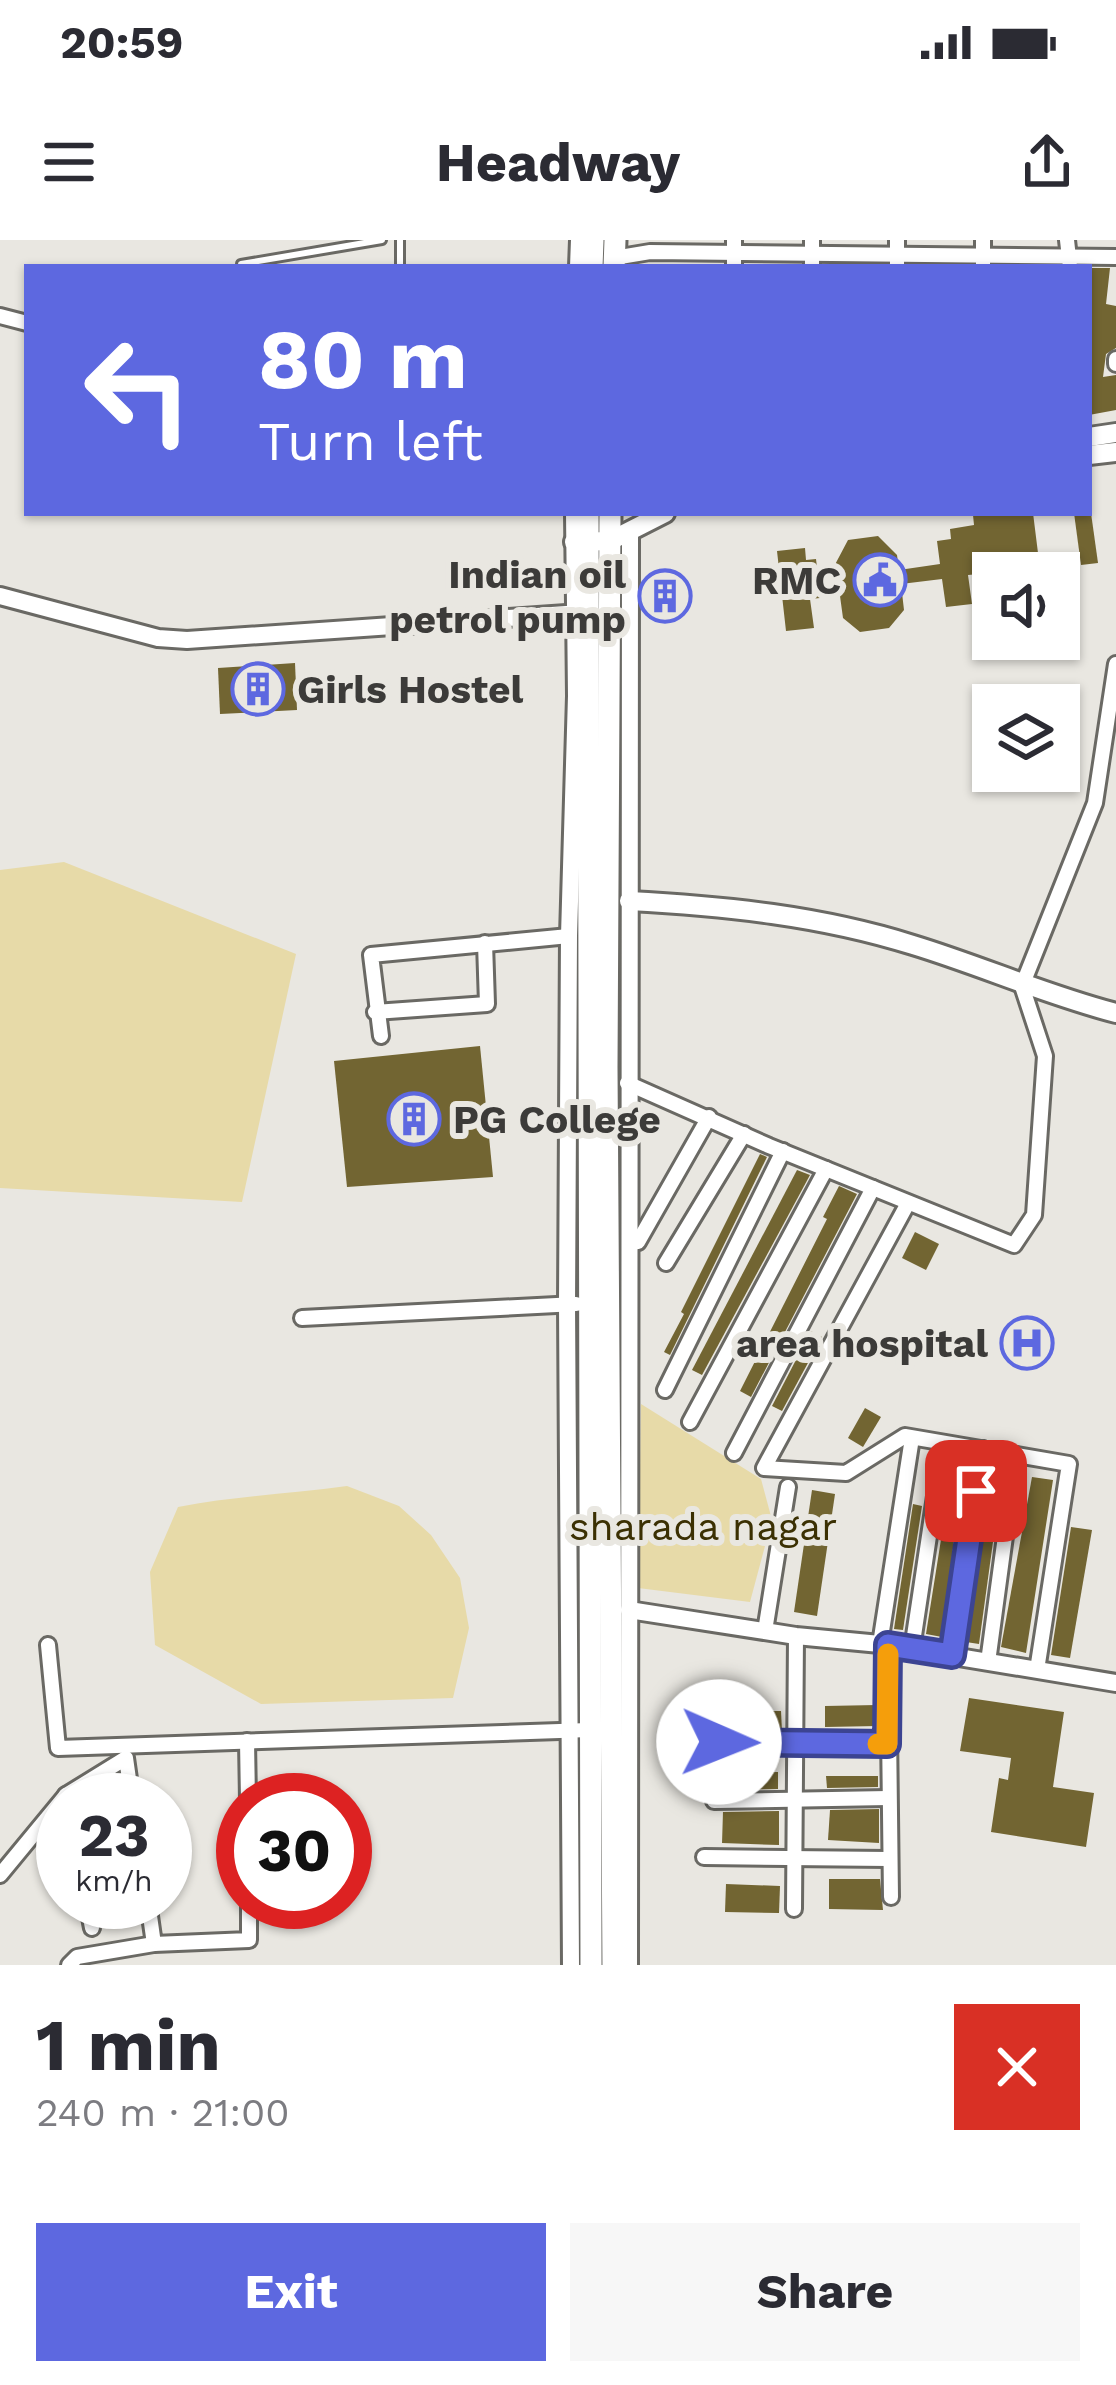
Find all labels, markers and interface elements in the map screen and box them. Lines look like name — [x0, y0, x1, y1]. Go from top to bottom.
text: 20:59 — [60, 16, 183, 69]
icon: menu — [36, 129, 102, 195]
icon: share — [1014, 129, 1080, 195]
text: Headway — [436, 131, 680, 194]
text: 80 m — [258, 310, 468, 408]
icon: left — [60, 312, 216, 468]
text: Turn left — [258, 410, 483, 473]
place label: Indian oil petrol pump — [389, 552, 626, 642]
public building icon: RMC — [852, 552, 908, 608]
map controls — [972, 552, 1080, 792]
button: sound — [972, 552, 1080, 660]
place label: RMC — [752, 558, 841, 603]
building icon: Indian oil petrol pump — [637, 568, 693, 624]
building icon: Girls Hostel — [230, 661, 286, 717]
place label: Girls Hostel — [297, 667, 524, 712]
button: layers — [972, 684, 1080, 792]
building icon: PG College — [386, 1091, 442, 1147]
place label: PG College — [453, 1097, 661, 1142]
hospital icon: area hospital — [999, 1315, 1055, 1371]
place label: area hospital — [736, 1321, 988, 1366]
pin — [925, 1440, 1027, 1542]
icon: arrive — [943, 1458, 1009, 1524]
park label: sharada nagar — [569, 1504, 837, 1549]
position arrow — [656, 1679, 782, 1805]
speed limit sign: 30 — [216, 1773, 372, 1929]
text: 23 — [78, 1800, 150, 1871]
text: km/h — [75, 1863, 153, 1898]
text: 1 min — [36, 2003, 221, 2087]
button: close — [954, 2004, 1080, 2130]
text: 240 m · 21:00 — [36, 2090, 290, 2135]
button: Exit — [36, 2223, 546, 2361]
button: Share — [570, 2223, 1080, 2361]

